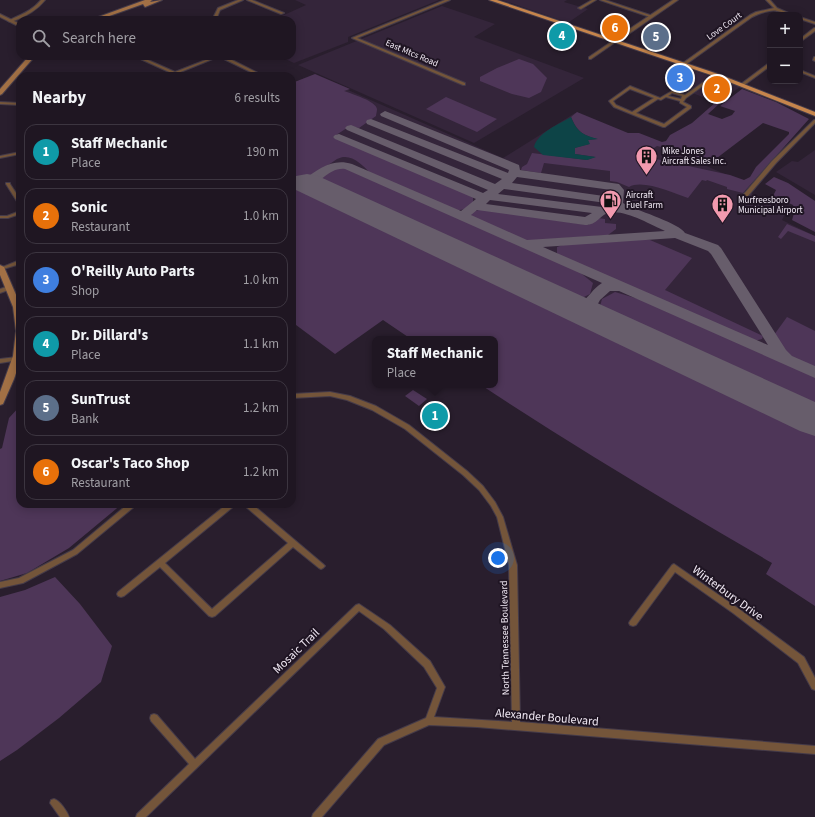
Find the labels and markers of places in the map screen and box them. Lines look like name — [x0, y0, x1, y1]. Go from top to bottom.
pin: 6 — [602, 13, 628, 43]
pin: 4 — [549, 21, 575, 51]
pin: 5 — [643, 22, 669, 52]
pin: 3 — [667, 63, 693, 93]
pin: 2 — [704, 74, 730, 104]
building icon: Mike Jones Aircraft Sales Inc. — [633, 143, 659, 176]
place label: Mike Jones Aircraft Sales Inc. — [662, 145, 726, 168]
fuel station icon: Aircraft Fuel Farm — [597, 187, 623, 220]
place label: Aircraft Fuel Farm — [626, 189, 663, 212]
building icon: Murfreesboro Municipal Airport — [710, 192, 736, 225]
place label: Murfreesboro Municipal Airport — [738, 194, 803, 217]
pin: 1 — [422, 401, 448, 431]

